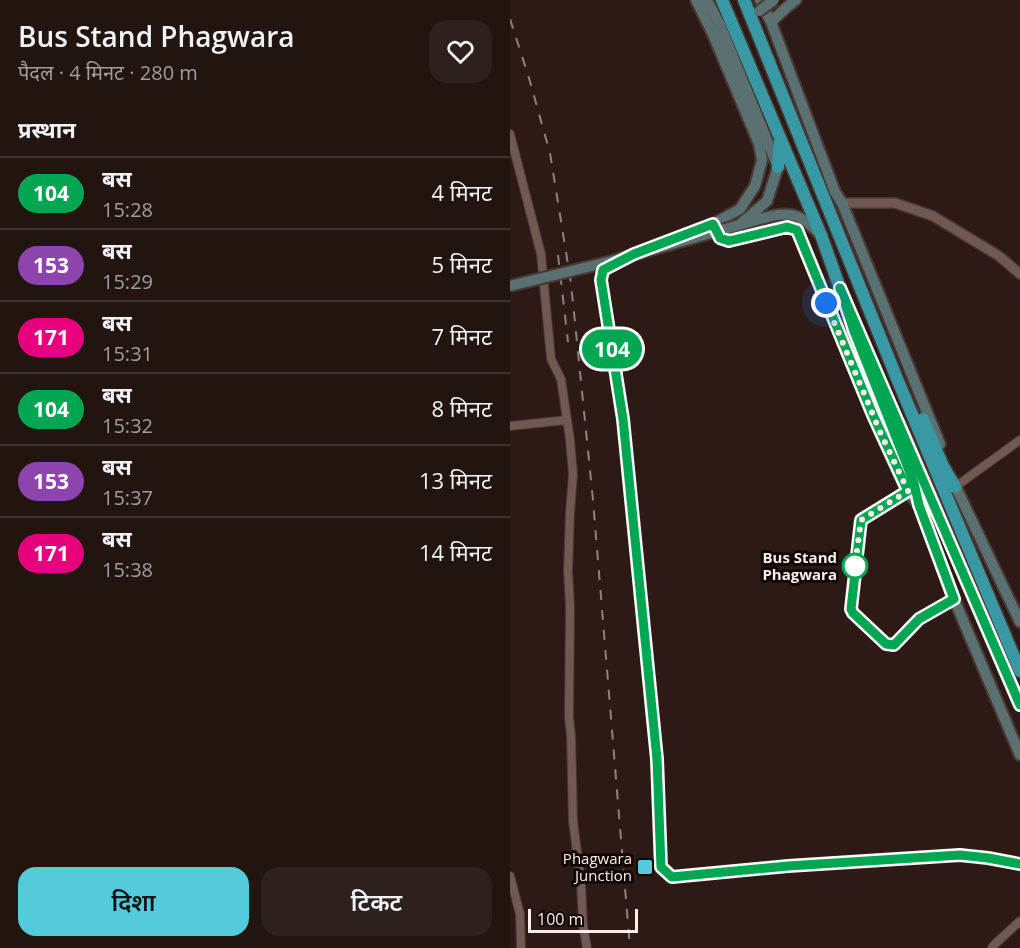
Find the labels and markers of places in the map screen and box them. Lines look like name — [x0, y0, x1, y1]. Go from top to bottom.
place label: Bus Stand Phagwara — [762, 547, 837, 584]
marker: Bus Stand Phagwara — [842, 553, 868, 579]
place label: Phagwara Junction — [563, 848, 632, 885]
marker: Phagwara Junction — [636, 858, 654, 876]

